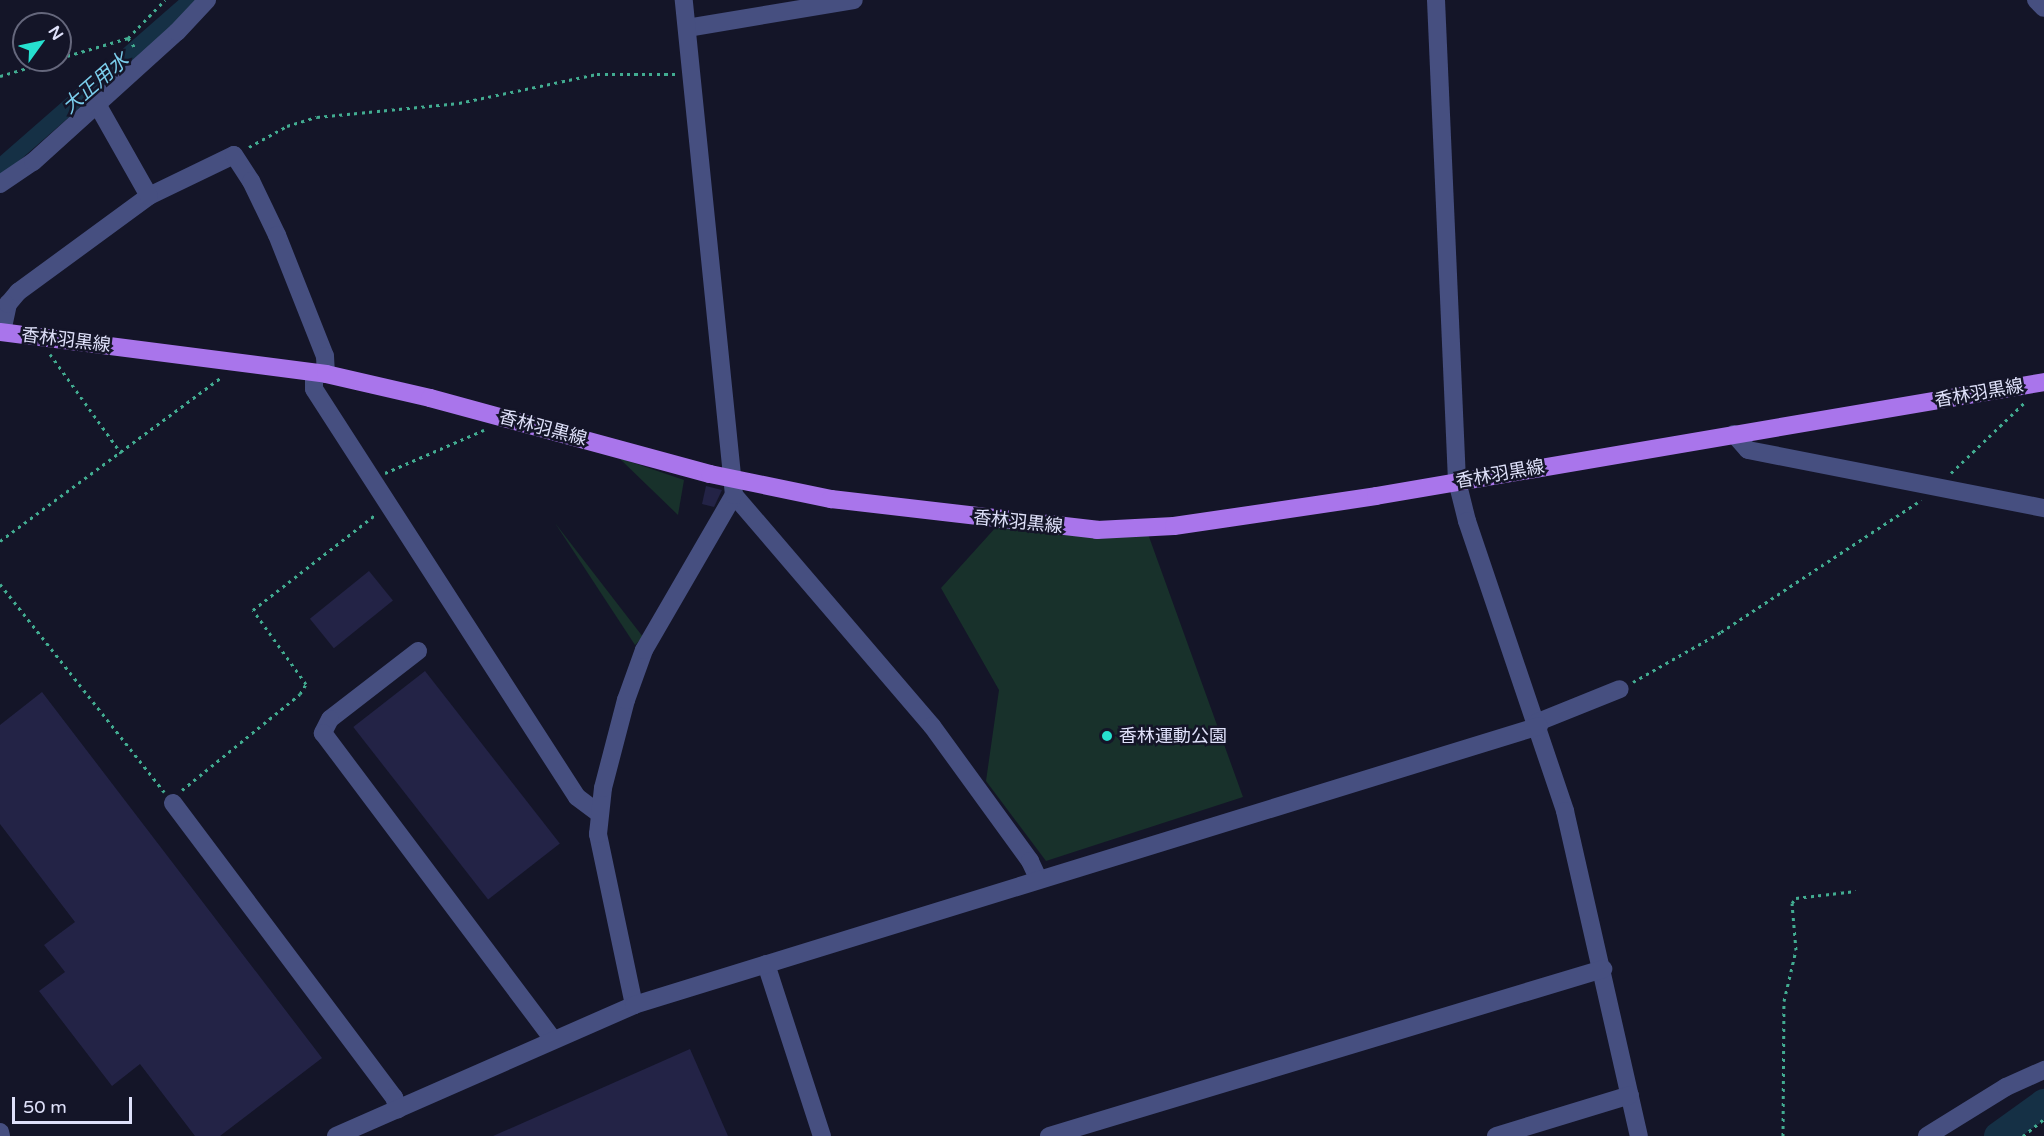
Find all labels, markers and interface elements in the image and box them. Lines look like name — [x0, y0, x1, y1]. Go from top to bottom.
north arrow — [12, 12, 72, 72]
text: N — [44, 22, 67, 44]
water label: 大正用水 — [58, 49, 134, 119]
street label: 香林羽黒線 — [20, 324, 112, 356]
street label: 香林羽黒線 — [1933, 375, 2025, 411]
street label: 香林羽黒線 — [497, 406, 589, 450]
street label: 香林羽黒線 — [1454, 456, 1546, 492]
street label: 香林羽黒線 — [972, 507, 1064, 537]
place label: 香林運動公園 — [1119, 725, 1227, 747]
marker: 香林運動公園 — [1100, 729, 1114, 743]
scale bar — [15, 1085, 135, 1123]
text: 50 m — [23, 1096, 67, 1118]

